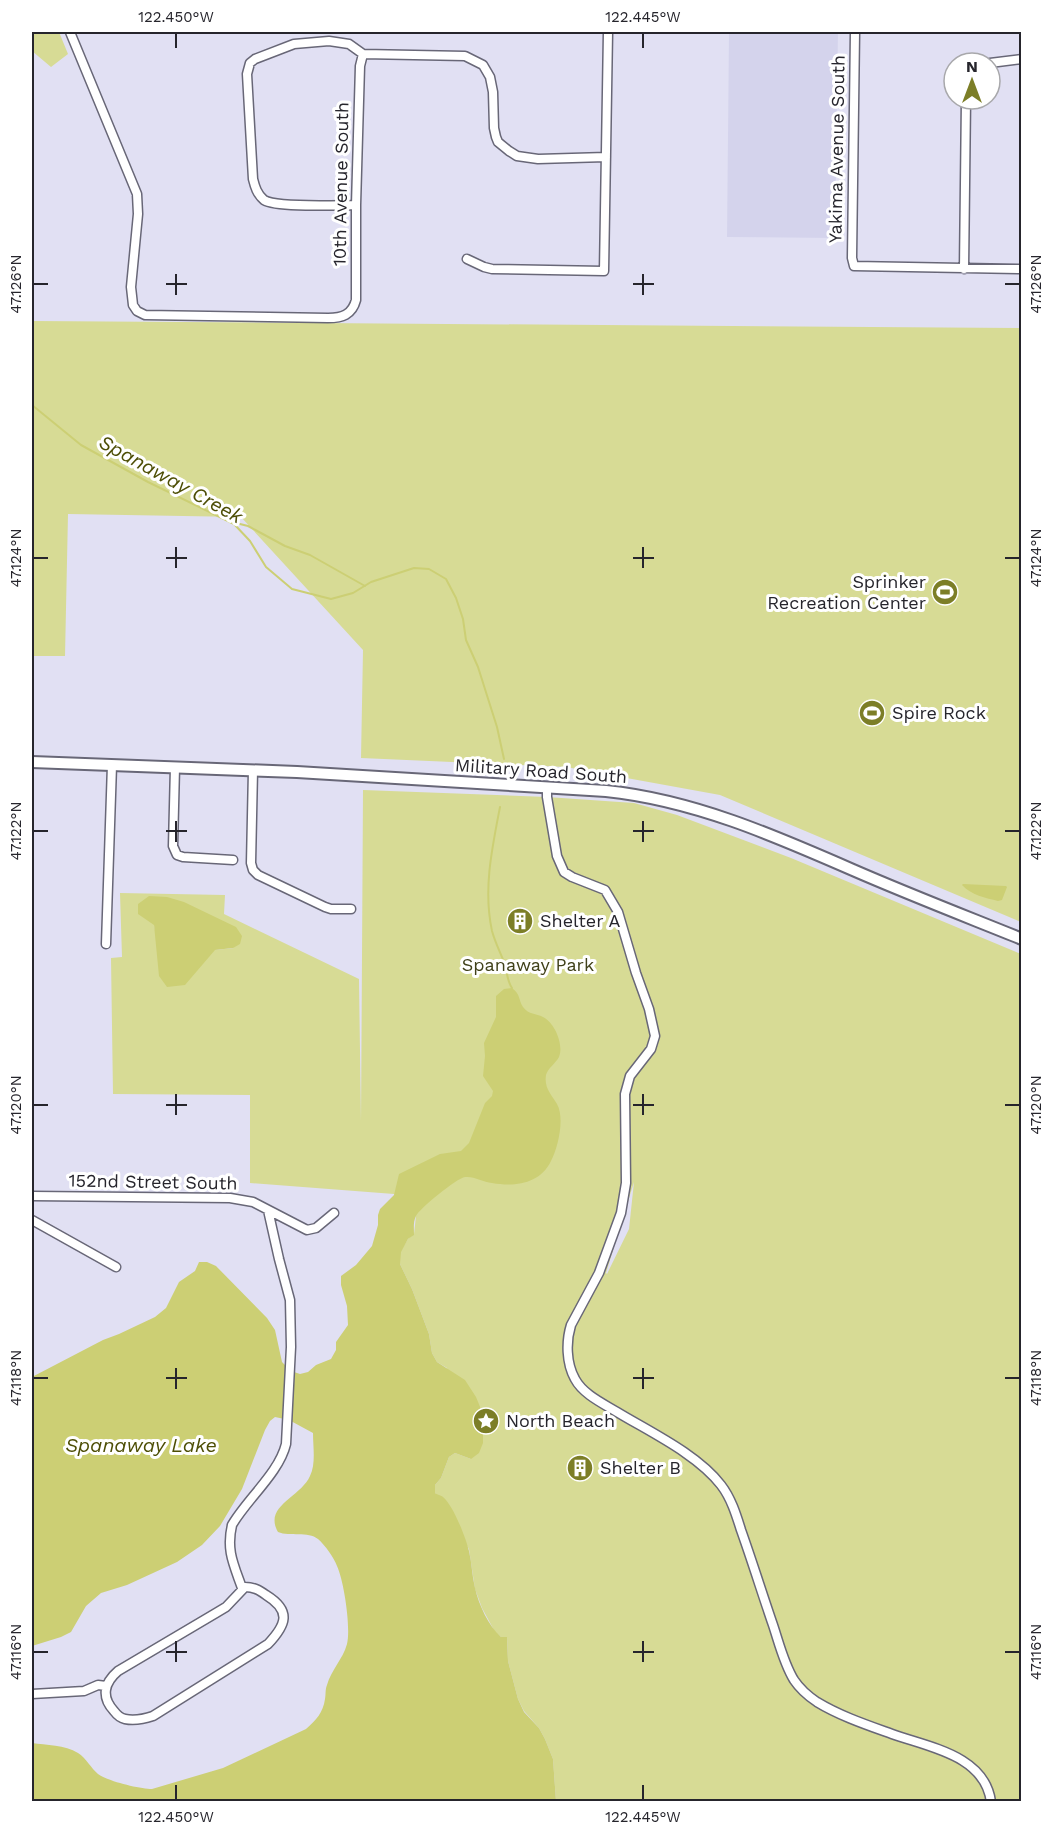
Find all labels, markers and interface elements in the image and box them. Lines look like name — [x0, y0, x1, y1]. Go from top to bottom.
text: 122.450°W — [138, 8, 214, 26]
text: 122.445°W — [605, 8, 681, 26]
north arrow — [942, 51, 1002, 111]
street label: Yakima Avenue South — [824, 55, 849, 243]
text: N — [966, 57, 978, 76]
street label: 10th Avenue South — [329, 102, 352, 266]
text: 47.126°N — [7, 254, 25, 314]
text: 47.126°N — [1027, 254, 1045, 314]
water label: Spanaway Creek — [95, 430, 248, 529]
text: 47.124°N — [7, 529, 25, 587]
text: 47.124°N — [1027, 529, 1045, 587]
place label: Sprinker Recreation Center — [767, 571, 926, 613]
sports icon: Sprinker Recreation Center — [930, 577, 960, 607]
sports icon: Spire Rock — [857, 698, 887, 728]
place label: Spire Rock — [892, 702, 986, 723]
street label: Military Road South — [454, 754, 628, 787]
text: 47.122°N — [7, 802, 25, 860]
text: 47.122°N — [1027, 802, 1045, 860]
building icon: Shelter A — [505, 906, 535, 936]
place label: Shelter A — [540, 910, 620, 931]
park label: Spanaway Park — [462, 954, 594, 975]
text: 47.120°N — [7, 1075, 25, 1135]
text: 47.120°N — [1027, 1075, 1045, 1135]
street label: 152nd Street South — [68, 1170, 238, 1193]
text: 47.118°N — [7, 1350, 25, 1406]
text: 47.118°N — [1027, 1350, 1045, 1406]
place icon: North Beach — [471, 1406, 501, 1436]
place label: North Beach — [506, 1410, 615, 1431]
water label: Spanaway Lake — [65, 1433, 217, 1457]
building icon: Shelter B — [565, 1453, 595, 1483]
place label: Shelter B — [600, 1457, 681, 1478]
text: 47.116°N — [7, 1624, 25, 1680]
text: 47.116°N — [1027, 1624, 1045, 1680]
text: 122.450°W — [138, 1808, 214, 1826]
text: 122.445°W — [605, 1808, 681, 1826]

